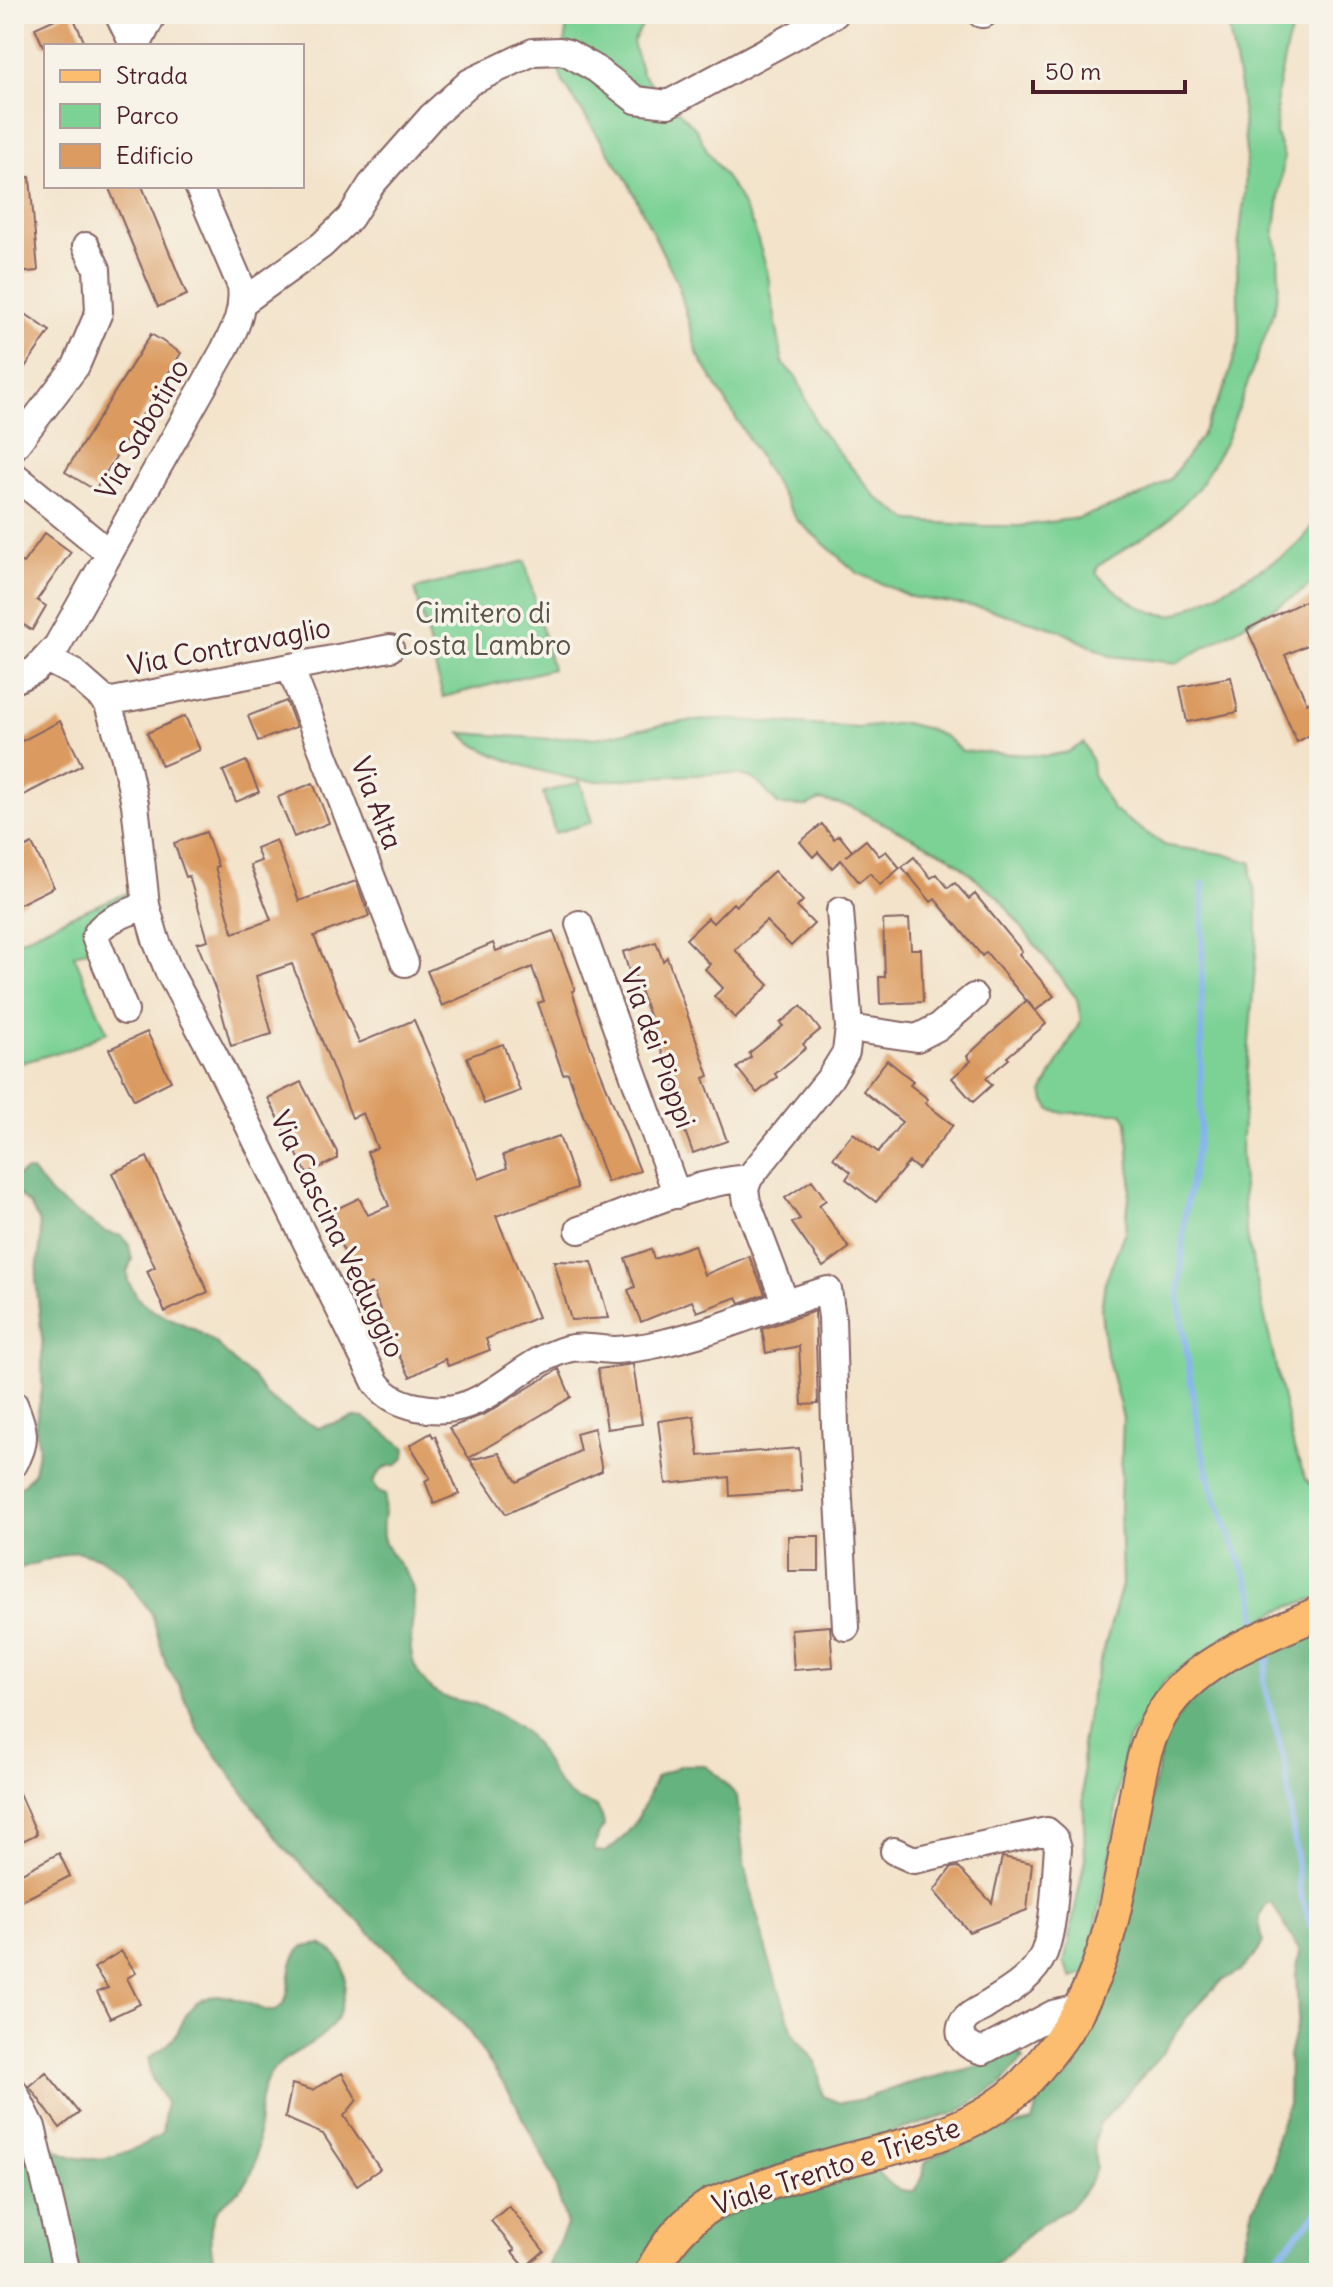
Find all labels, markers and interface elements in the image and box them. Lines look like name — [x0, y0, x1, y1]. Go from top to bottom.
legend — [44, 44, 304, 188]
scale bar — [1033, 44, 1185, 94]
text: 50 m — [1045, 56, 1101, 86]
text: Strada — [116, 60, 188, 90]
text: Parco — [116, 100, 179, 130]
text: Edificio — [116, 140, 194, 170]
street label: Via Sabotino — [87, 352, 197, 506]
park label: Cimitero di Costa Lambro — [395, 595, 571, 663]
street label: Via Contravaglio — [124, 609, 334, 683]
street label: Via Alta — [343, 752, 411, 854]
street label: Via dei Pioppi — [612, 963, 704, 1133]
street label: Via Cascina Veduggio — [263, 1105, 413, 1363]
street label: Viale Trento e Trieste — [708, 2109, 964, 2223]

